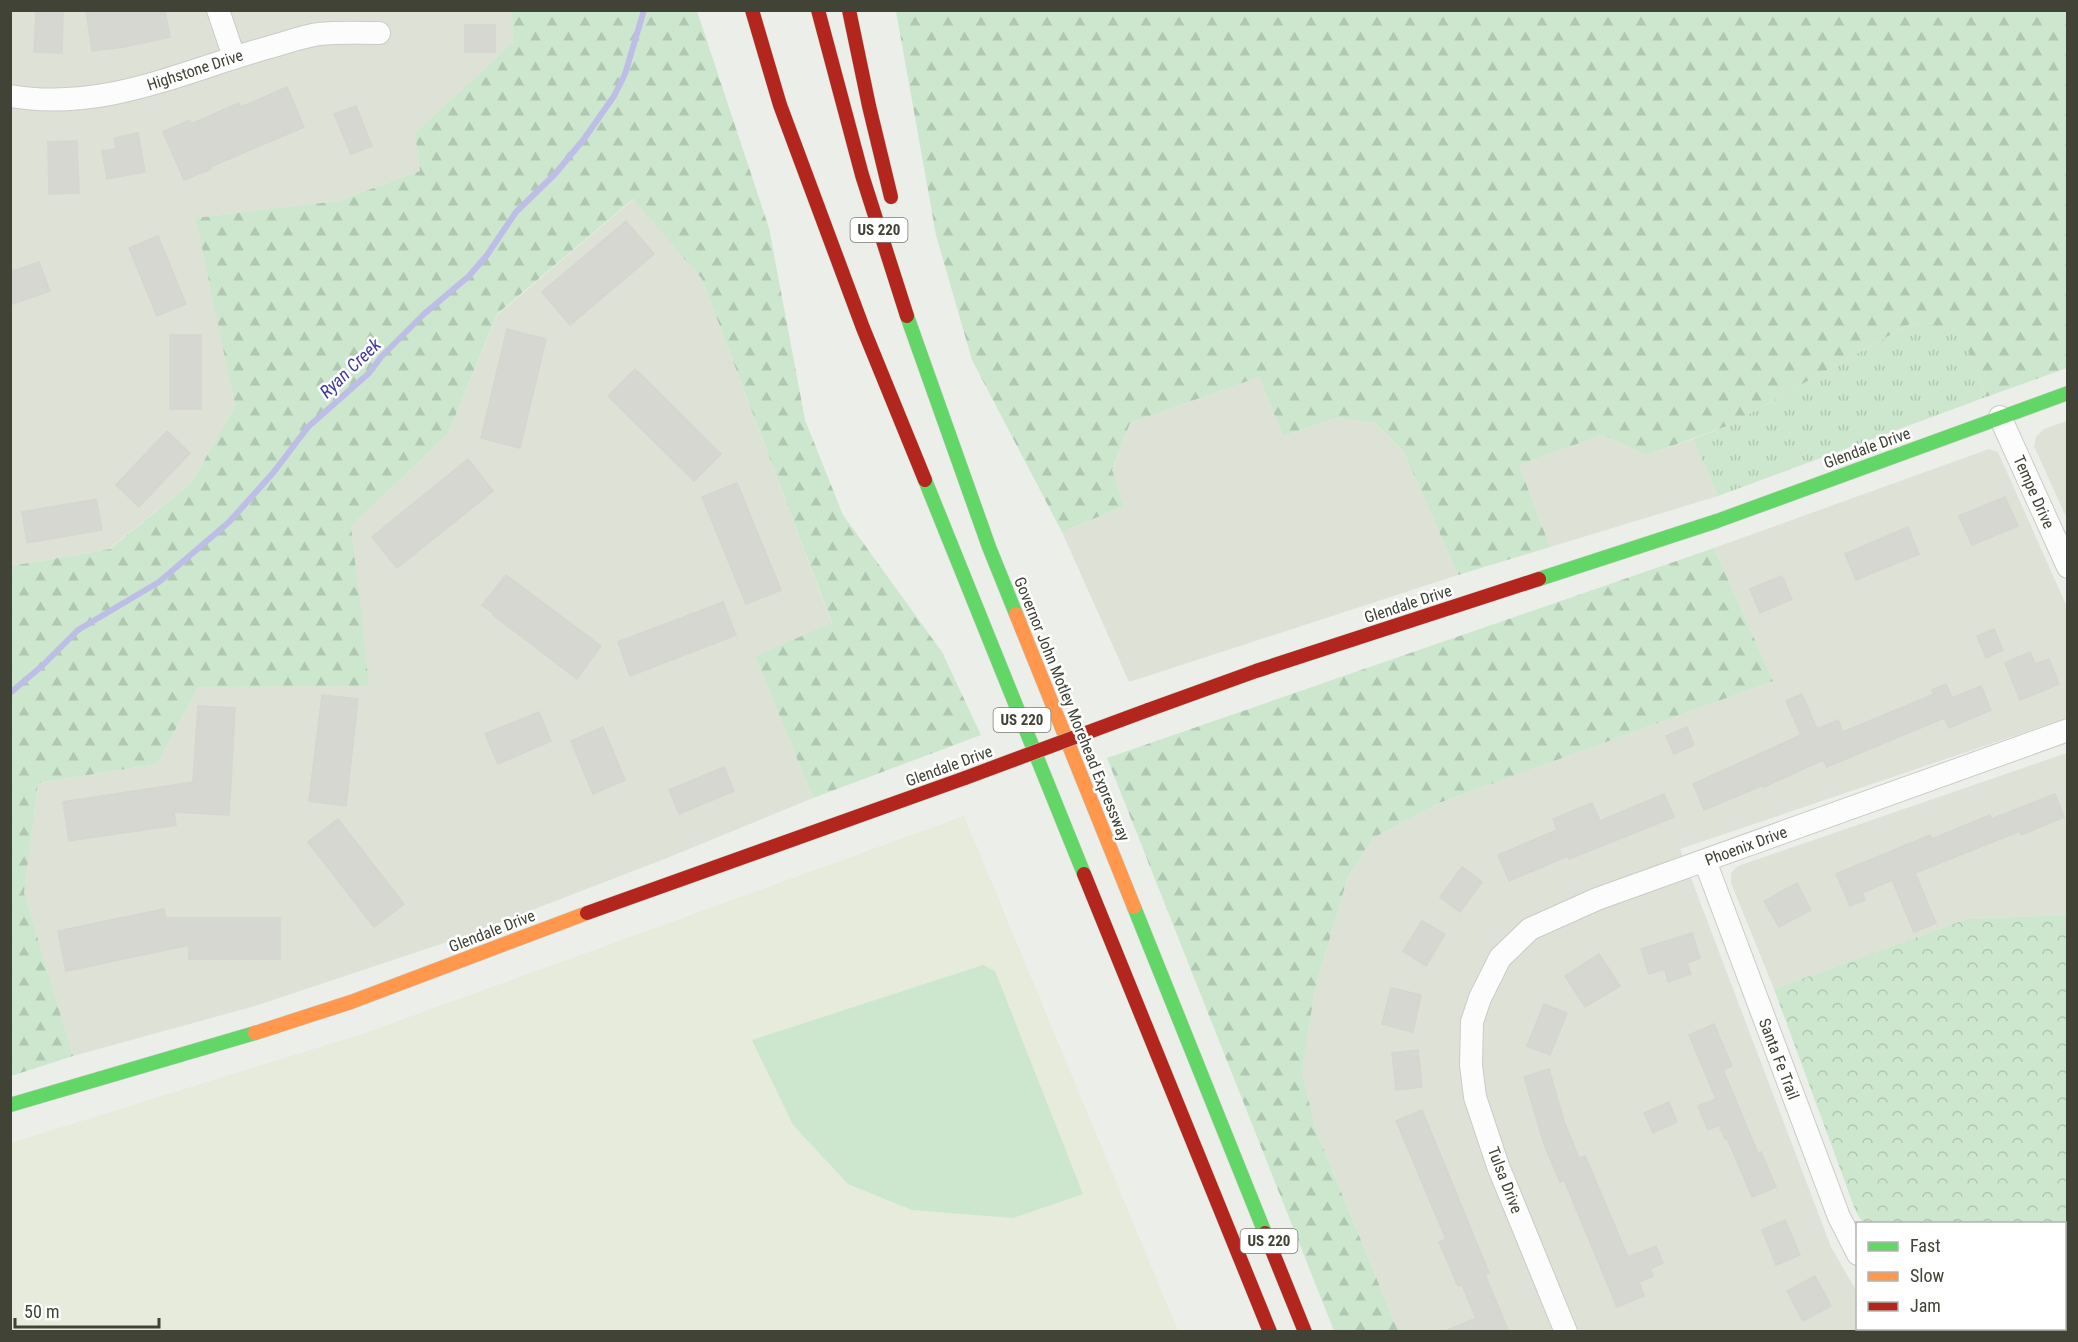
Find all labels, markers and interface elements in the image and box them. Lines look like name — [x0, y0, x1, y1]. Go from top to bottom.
street label: Highstone Drive — [145, 46, 245, 94]
road number: US 220 — [850, 218, 908, 242]
water label: Ryan Creek — [315, 333, 386, 402]
street label: Glendale Drive — [1821, 424, 1913, 472]
street label: Tempe Drive — [2009, 452, 2059, 532]
street label: Governor John Motley Morehead Expressway — [1010, 574, 1134, 844]
street label: Glendale Drive — [1362, 581, 1454, 627]
road number: US 220 — [994, 708, 1050, 732]
street label: Glendale Drive — [903, 742, 995, 790]
street label: Phoenix Drive — [1702, 822, 1790, 870]
street label: Glendale Drive — [446, 906, 538, 956]
street label: Santa Fe Trail — [1755, 1016, 1803, 1102]
street label: Tulsa Drive — [1484, 1144, 1526, 1216]
legend — [1856, 1222, 2066, 1330]
road number: US 220 — [1240, 1229, 1298, 1253]
text: Fast — [1910, 1235, 1941, 1256]
text: Slow — [1910, 1265, 1945, 1286]
scale bar — [15, 1291, 159, 1329]
text: Jam — [1910, 1295, 1941, 1316]
text: 50 m — [24, 1301, 59, 1322]

